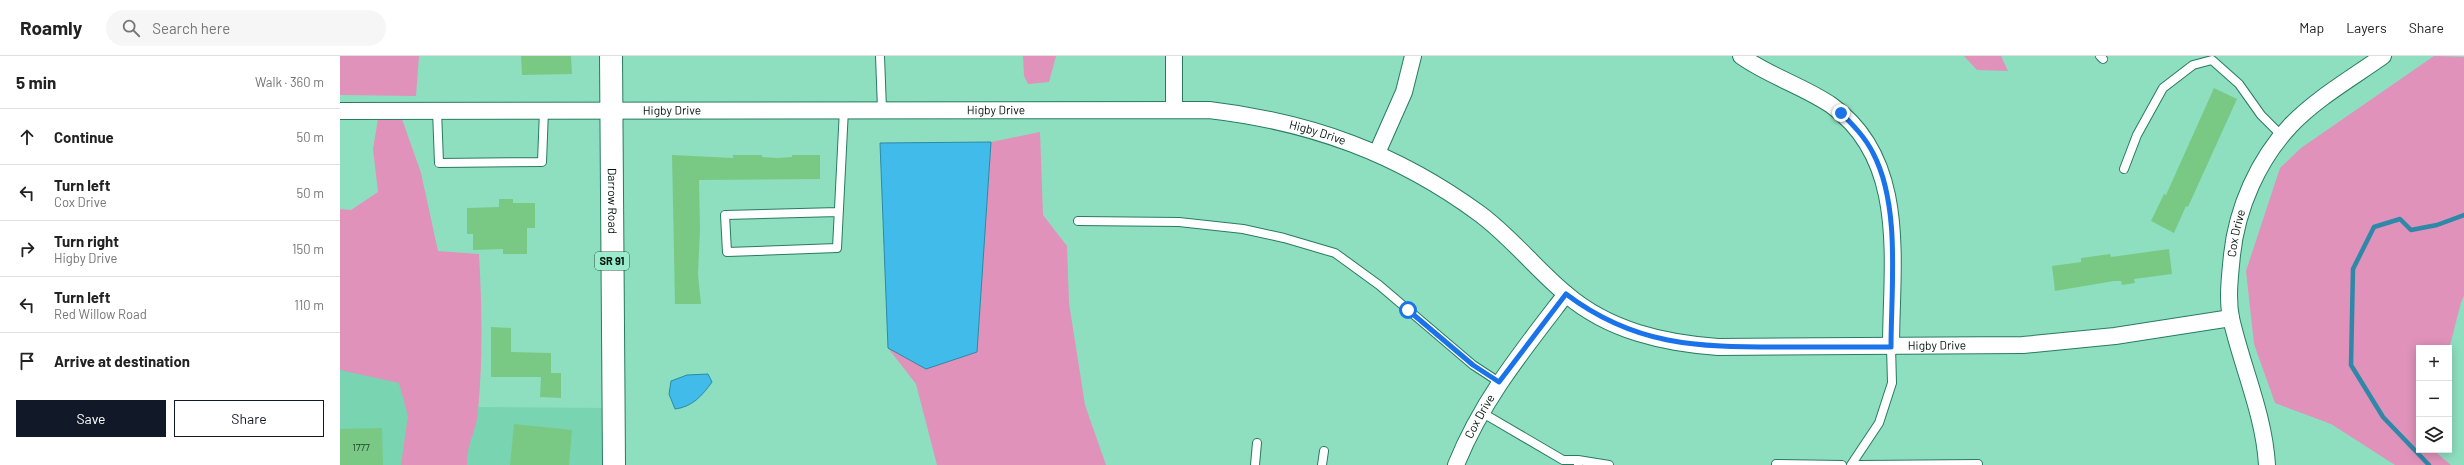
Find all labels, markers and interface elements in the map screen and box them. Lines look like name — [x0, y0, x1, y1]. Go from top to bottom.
search box — [106, 10, 386, 46]
text: Roamly — [20, 16, 82, 39]
icon: search — [120, 17, 142, 39]
text: Search here — [152, 19, 230, 37]
text: Map — [2299, 19, 2324, 36]
text: Layers — [2346, 19, 2387, 36]
text: Share — [2409, 19, 2444, 36]
text: 5 min — [16, 72, 56, 92]
text: Walk · 360 m — [255, 74, 324, 90]
street label: Higby Drive — [967, 102, 1025, 116]
street label: Higby Drive — [643, 103, 701, 117]
route end — [1832, 104, 1850, 122]
street label: Higby Drive — [1288, 117, 1348, 147]
icon: ahead — [16, 126, 38, 148]
text: Continue — [54, 128, 114, 146]
text: 50 m — [297, 129, 324, 145]
street label: Darrow Road — [606, 168, 620, 234]
text: Turn left — [54, 176, 110, 194]
icon: left — [16, 182, 38, 204]
text: 50 m — [297, 185, 324, 201]
text: Cox Drive — [54, 194, 107, 210]
street label: Cox Drive — [2224, 207, 2247, 258]
text: Turn right — [54, 232, 119, 250]
icon: right — [16, 238, 38, 260]
text: 150 m — [292, 241, 324, 257]
text: Higby Drive — [54, 250, 117, 266]
road number: SR 91 — [595, 252, 629, 270]
text: Turn left — [54, 288, 110, 306]
icon: left — [16, 294, 38, 316]
text: 110 m — [294, 297, 324, 313]
route start — [1399, 301, 1417, 319]
text: Red Willow Road — [54, 306, 147, 322]
street label: Higby Drive — [1908, 337, 1966, 352]
map controls — [2416, 345, 2452, 453]
button: + — [2416, 345, 2452, 381]
icon: arrive — [16, 350, 38, 372]
text: Arrive at destination — [54, 352, 190, 370]
button: − — [2416, 381, 2452, 417]
street label: Cox Drive — [1461, 391, 1497, 441]
button: Save — [16, 400, 166, 437]
button: Share — [174, 400, 324, 437]
button: layers — [2416, 417, 2452, 453]
house number: 1777 — [352, 441, 370, 453]

